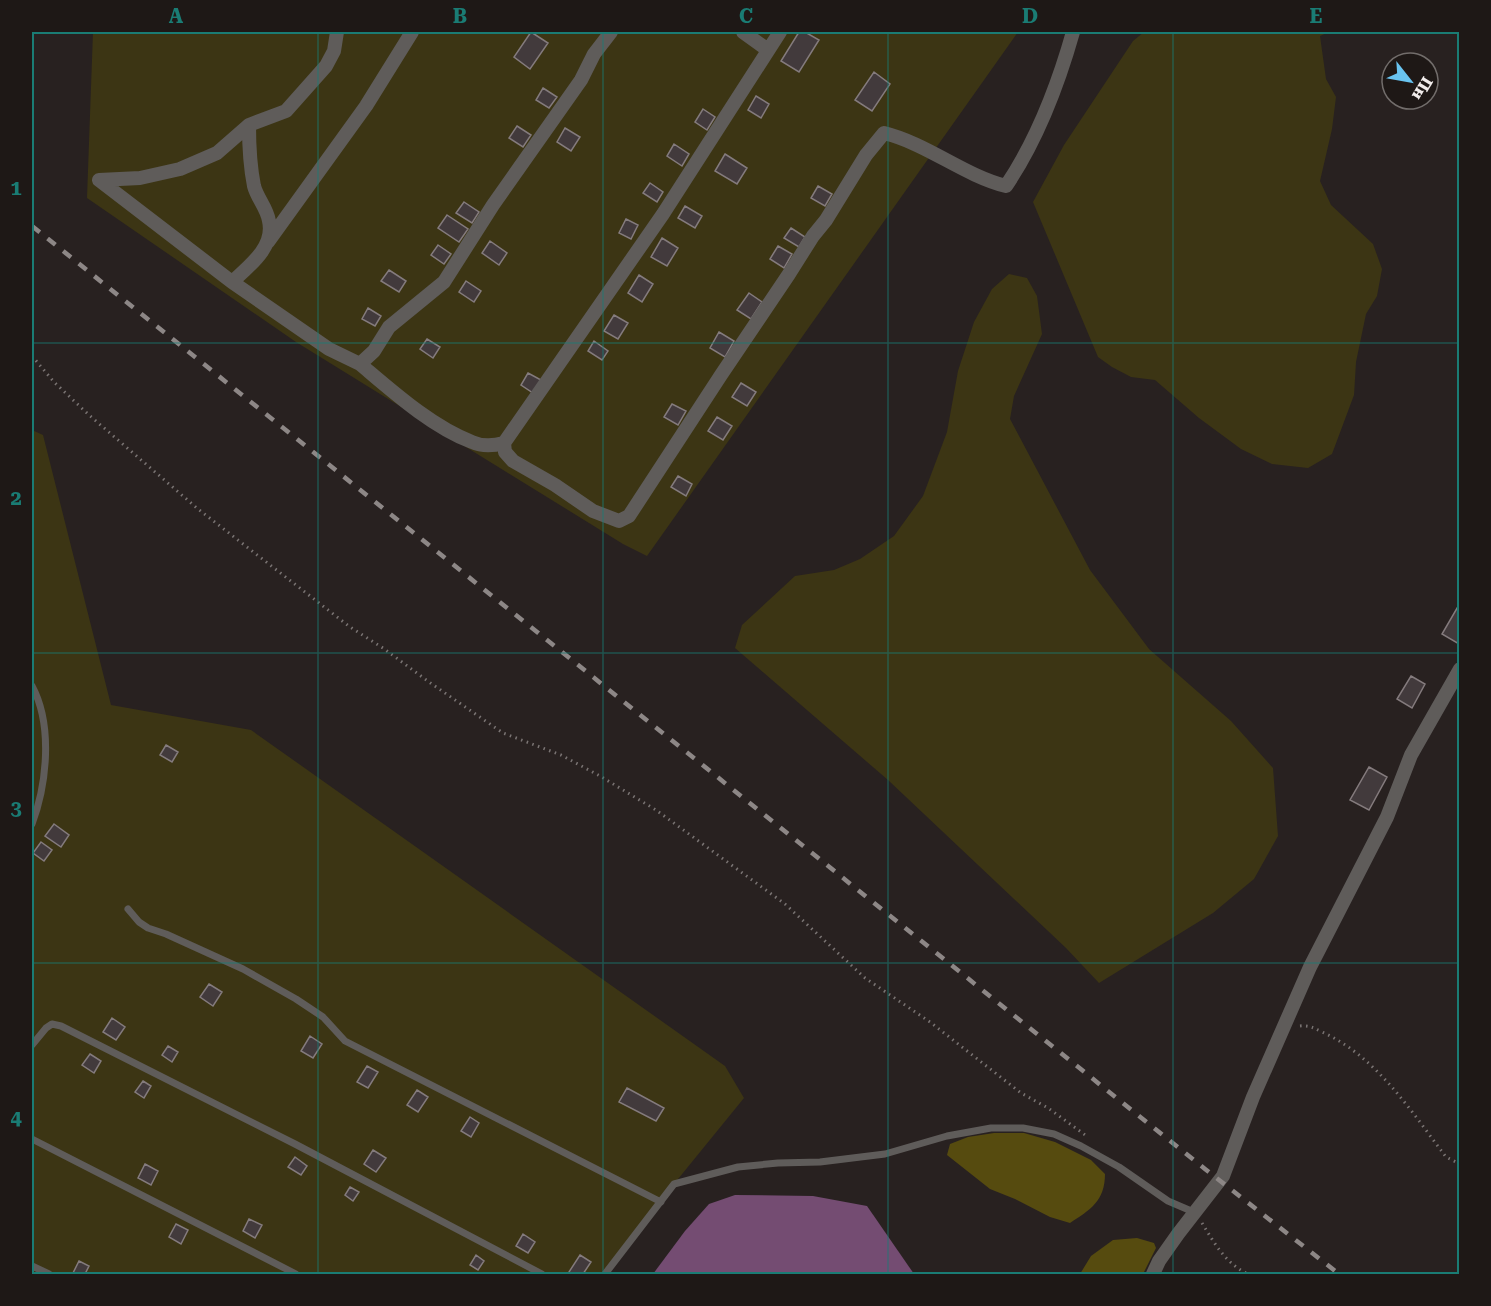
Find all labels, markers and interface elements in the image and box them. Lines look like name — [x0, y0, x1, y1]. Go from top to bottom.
text: A — [169, 4, 184, 28]
text: B — [453, 4, 467, 28]
text: C — [739, 4, 753, 28]
text: D — [1022, 4, 1038, 28]
text: E — [1310, 4, 1323, 28]
north arrow — [1380, 51, 1440, 111]
text: Пн — [1408, 73, 1437, 104]
text: 1 — [10, 176, 22, 200]
text: 2 — [10, 486, 22, 510]
text: 3 — [10, 796, 22, 820]
text: 4 — [10, 1106, 22, 1130]

